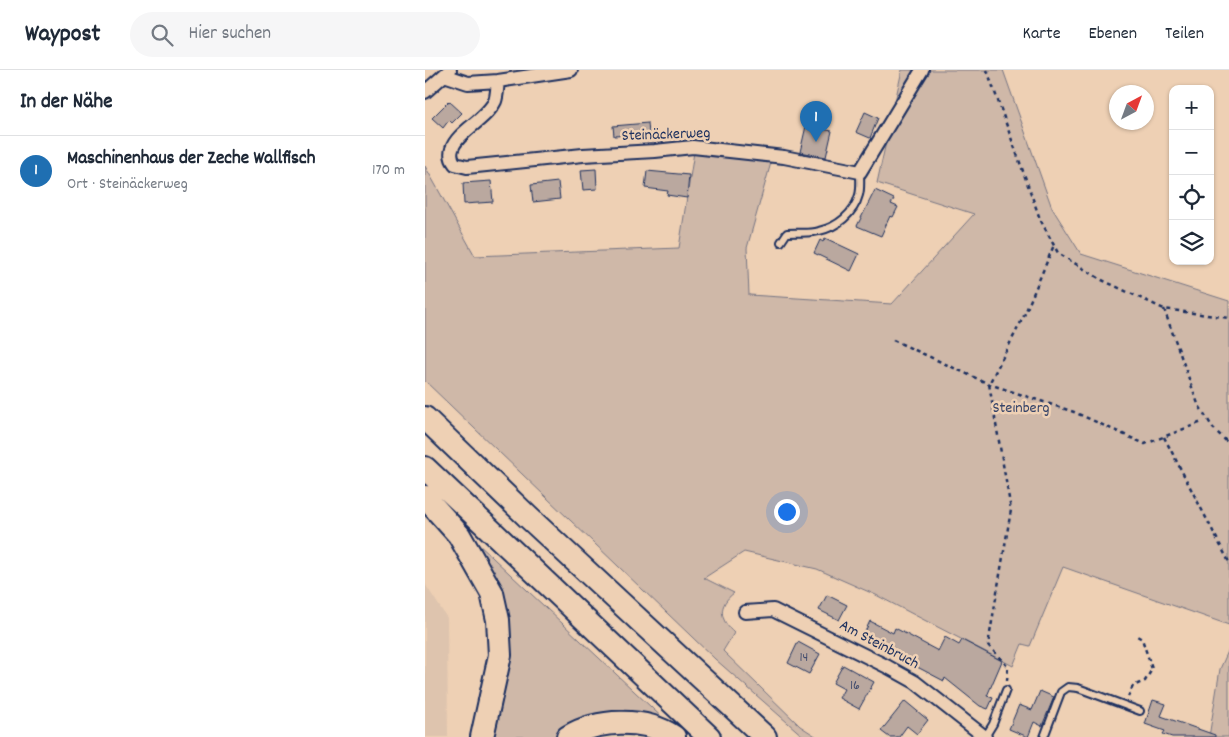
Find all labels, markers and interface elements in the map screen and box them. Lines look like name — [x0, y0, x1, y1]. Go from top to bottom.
search box — [130, 12, 480, 57]
text: Waypost — [25, 18, 100, 52]
icon: search — [148, 21, 176, 49]
text: Hier suchen — [188, 21, 271, 48]
text: Karte — [1023, 22, 1061, 47]
text: Ebenen — [1089, 22, 1137, 47]
text: Teilen — [1165, 22, 1204, 47]
north arrow — [1109, 85, 1154, 130]
map controls — [1169, 85, 1214, 265]
button: + — [1169, 85, 1214, 130]
text: In der Nähe — [20, 88, 112, 118]
pin: 1 — [800, 101, 832, 142]
street label: Steinäckerweg — [621, 122, 711, 148]
button: − — [1169, 130, 1214, 175]
text: Maschinenhaus der Zeche Wallfisch — [67, 146, 315, 173]
text: 1 — [34, 159, 38, 182]
text: 170 m — [372, 159, 405, 182]
text: Ort · Steinäckerweg — [67, 173, 188, 196]
button: locate — [1169, 175, 1214, 220]
button: layers — [1169, 220, 1214, 265]
park label: Steinberg — [992, 397, 1050, 420]
your location — [774, 499, 800, 525]
street label: Am Steinbruch — [835, 614, 923, 676]
house number: 14 — [800, 648, 808, 668]
house number: 16 — [850, 676, 860, 696]

